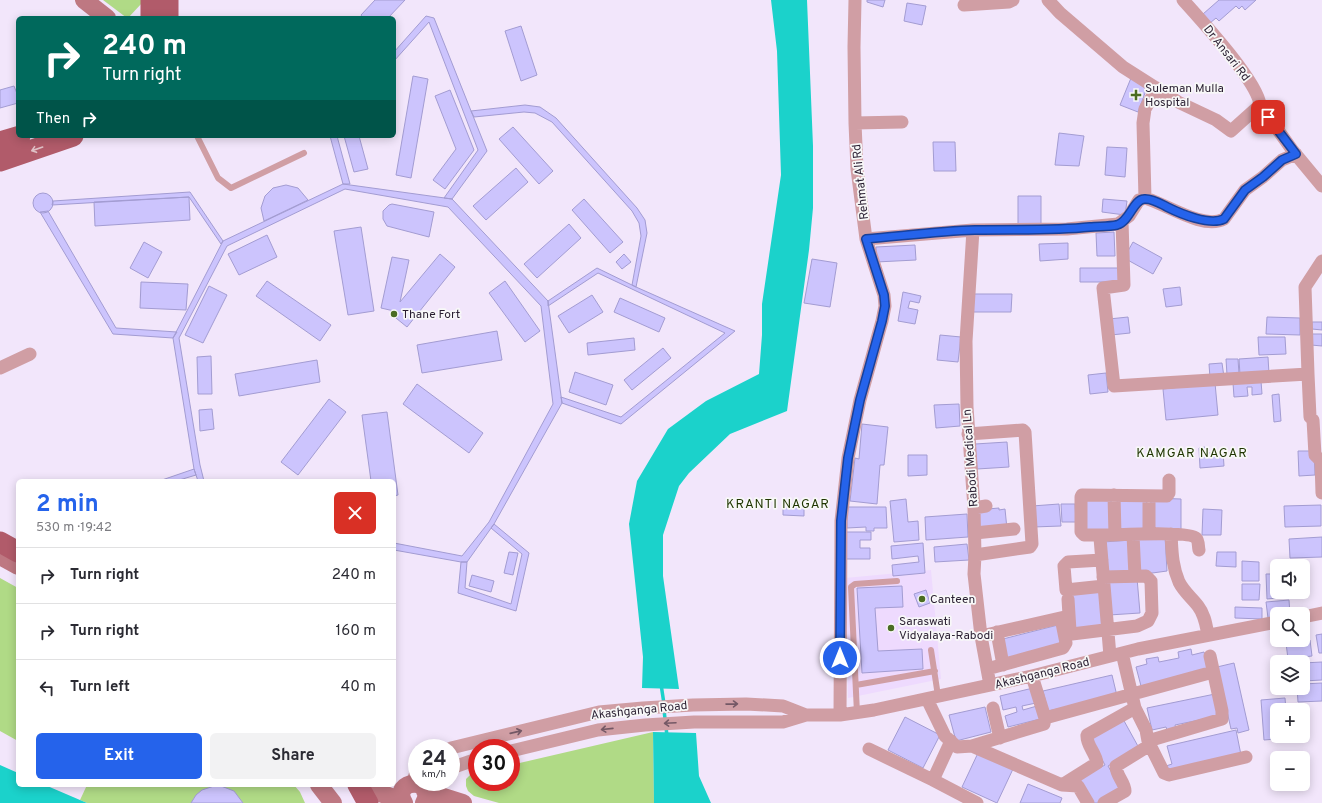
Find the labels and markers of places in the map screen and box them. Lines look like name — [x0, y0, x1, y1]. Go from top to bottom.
place label: Suleman Mulla Hospital — [1145, 81, 1224, 111]
marker: Suleman Mulla Hospital — [1130, 89, 1142, 101]
pin — [1251, 100, 1285, 134]
place label: Thane Fort — [402, 307, 460, 323]
marker: Thane Fort — [389, 309, 399, 319]
place label: Canteen — [930, 592, 975, 608]
marker: Canteen — [917, 594, 927, 604]
place label: Saraswati Vidyalaya-Rabodi — [899, 614, 993, 644]
marker: Saraswati Vidyalaya-Rabodi — [886, 623, 896, 633]

